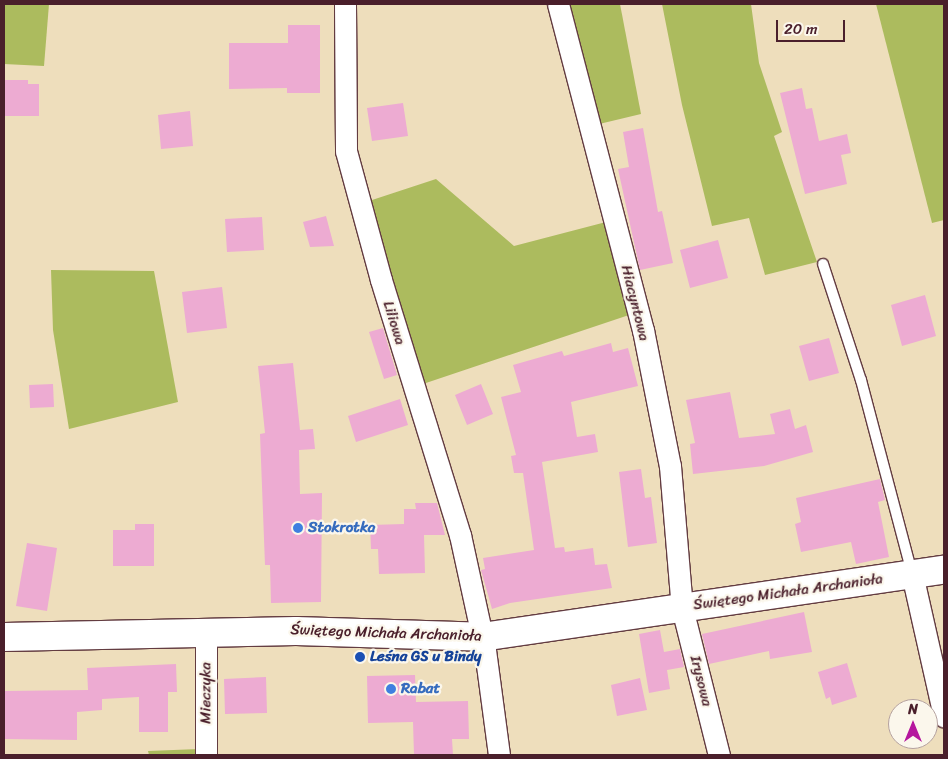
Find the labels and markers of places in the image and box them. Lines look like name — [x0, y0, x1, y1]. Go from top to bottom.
place label: Stokrotka — [308, 519, 375, 537]
marker: Stokrotka — [292, 522, 304, 534]
place label: Leśna GS u Bindy — [370, 648, 483, 666]
marker: Leśna GS u Bindy — [354, 651, 366, 663]
place label: Rabat — [401, 680, 440, 698]
marker: Rabat — [385, 683, 397, 695]

